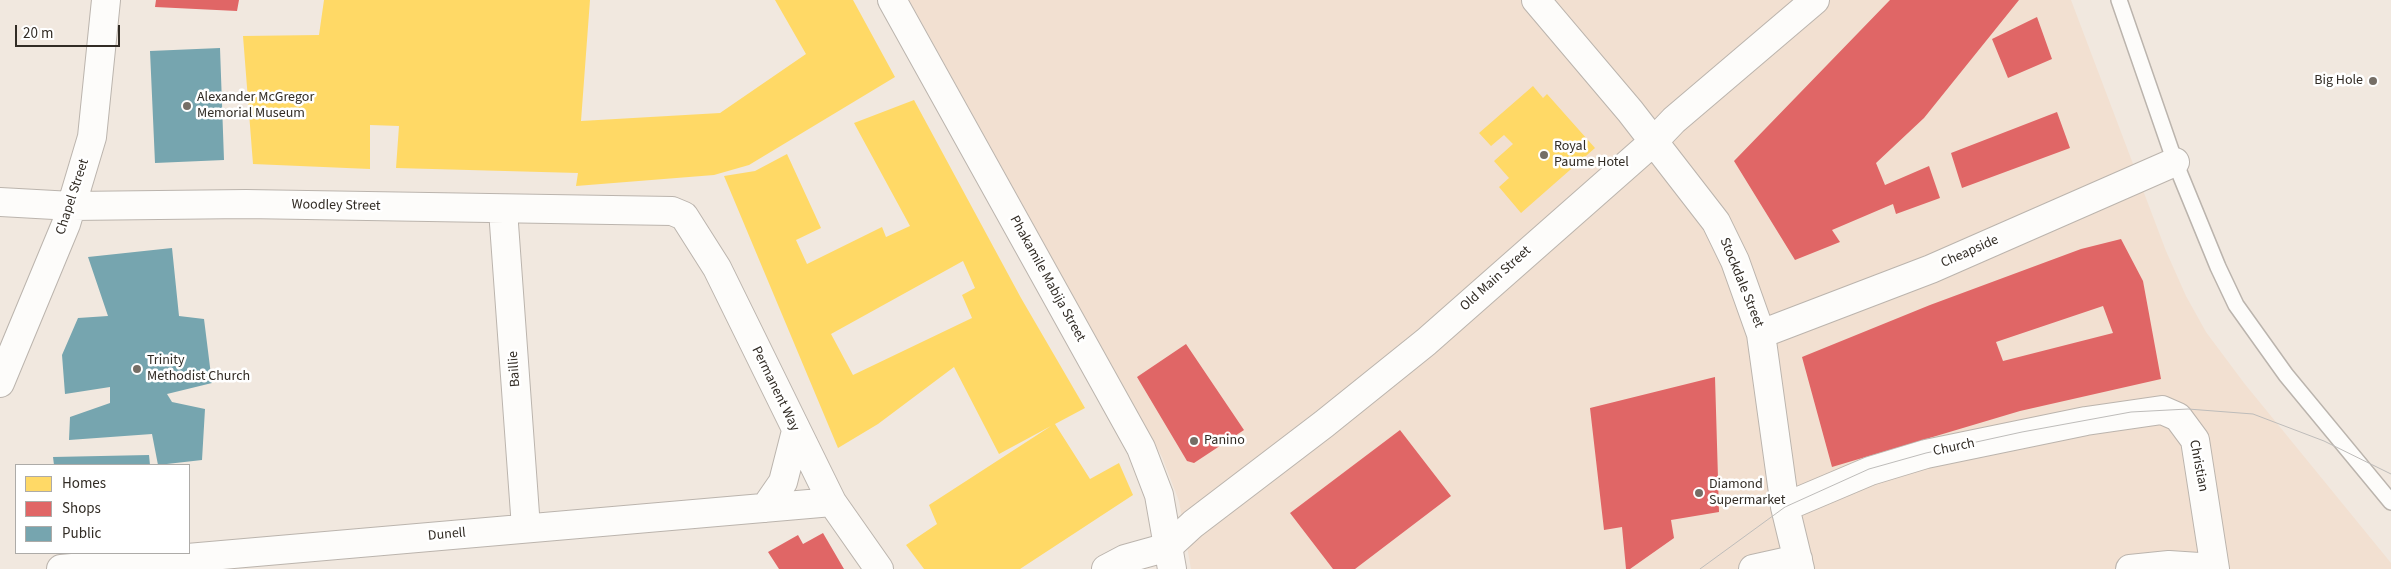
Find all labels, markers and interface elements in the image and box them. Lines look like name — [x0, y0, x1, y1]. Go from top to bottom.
scale bar — [18, 15, 122, 47]
text: 20 m — [23, 23, 53, 44]
place label: Big Hole — [2314, 73, 2363, 89]
marker: Big Hole — [2367, 75, 2379, 87]
place label: Alexander McGregor Memorial Museum — [197, 90, 314, 122]
marker: Alexander McGregor Memorial Museum — [181, 100, 193, 112]
place label: Royal Paume Hotel — [1554, 139, 1629, 172]
marker: Royal Paume Hotel — [1538, 149, 1550, 161]
street label: Chapel Street — [53, 157, 93, 237]
street label: Woodley Street — [291, 197, 381, 215]
street label: Phakamile Mabija Street — [1005, 213, 1089, 345]
street label: Cheapside — [1939, 232, 2001, 272]
street label: Stockdale Street — [1715, 236, 1767, 330]
street label: Old Main Street — [1457, 243, 1535, 315]
street label: Permanent Way — [747, 344, 803, 434]
street label: Baillie — [505, 350, 525, 388]
place label: Trinity Methodist Church — [147, 353, 250, 386]
marker: Trinity Methodist Church — [131, 363, 143, 375]
place label: Panino — [1204, 433, 1245, 449]
marker: Panino — [1188, 435, 1200, 447]
street label: Church — [1932, 435, 1976, 461]
street label: Christian — [2185, 439, 2211, 493]
legend — [15, 464, 190, 554]
text: Homes — [62, 473, 106, 494]
place label: Diamond Supermarket — [1709, 477, 1785, 510]
marker: Diamond Supermarket — [1693, 487, 1705, 499]
text: Shops — [62, 498, 101, 519]
text: Public — [62, 523, 101, 544]
street label: Dunell — [427, 525, 467, 545]

